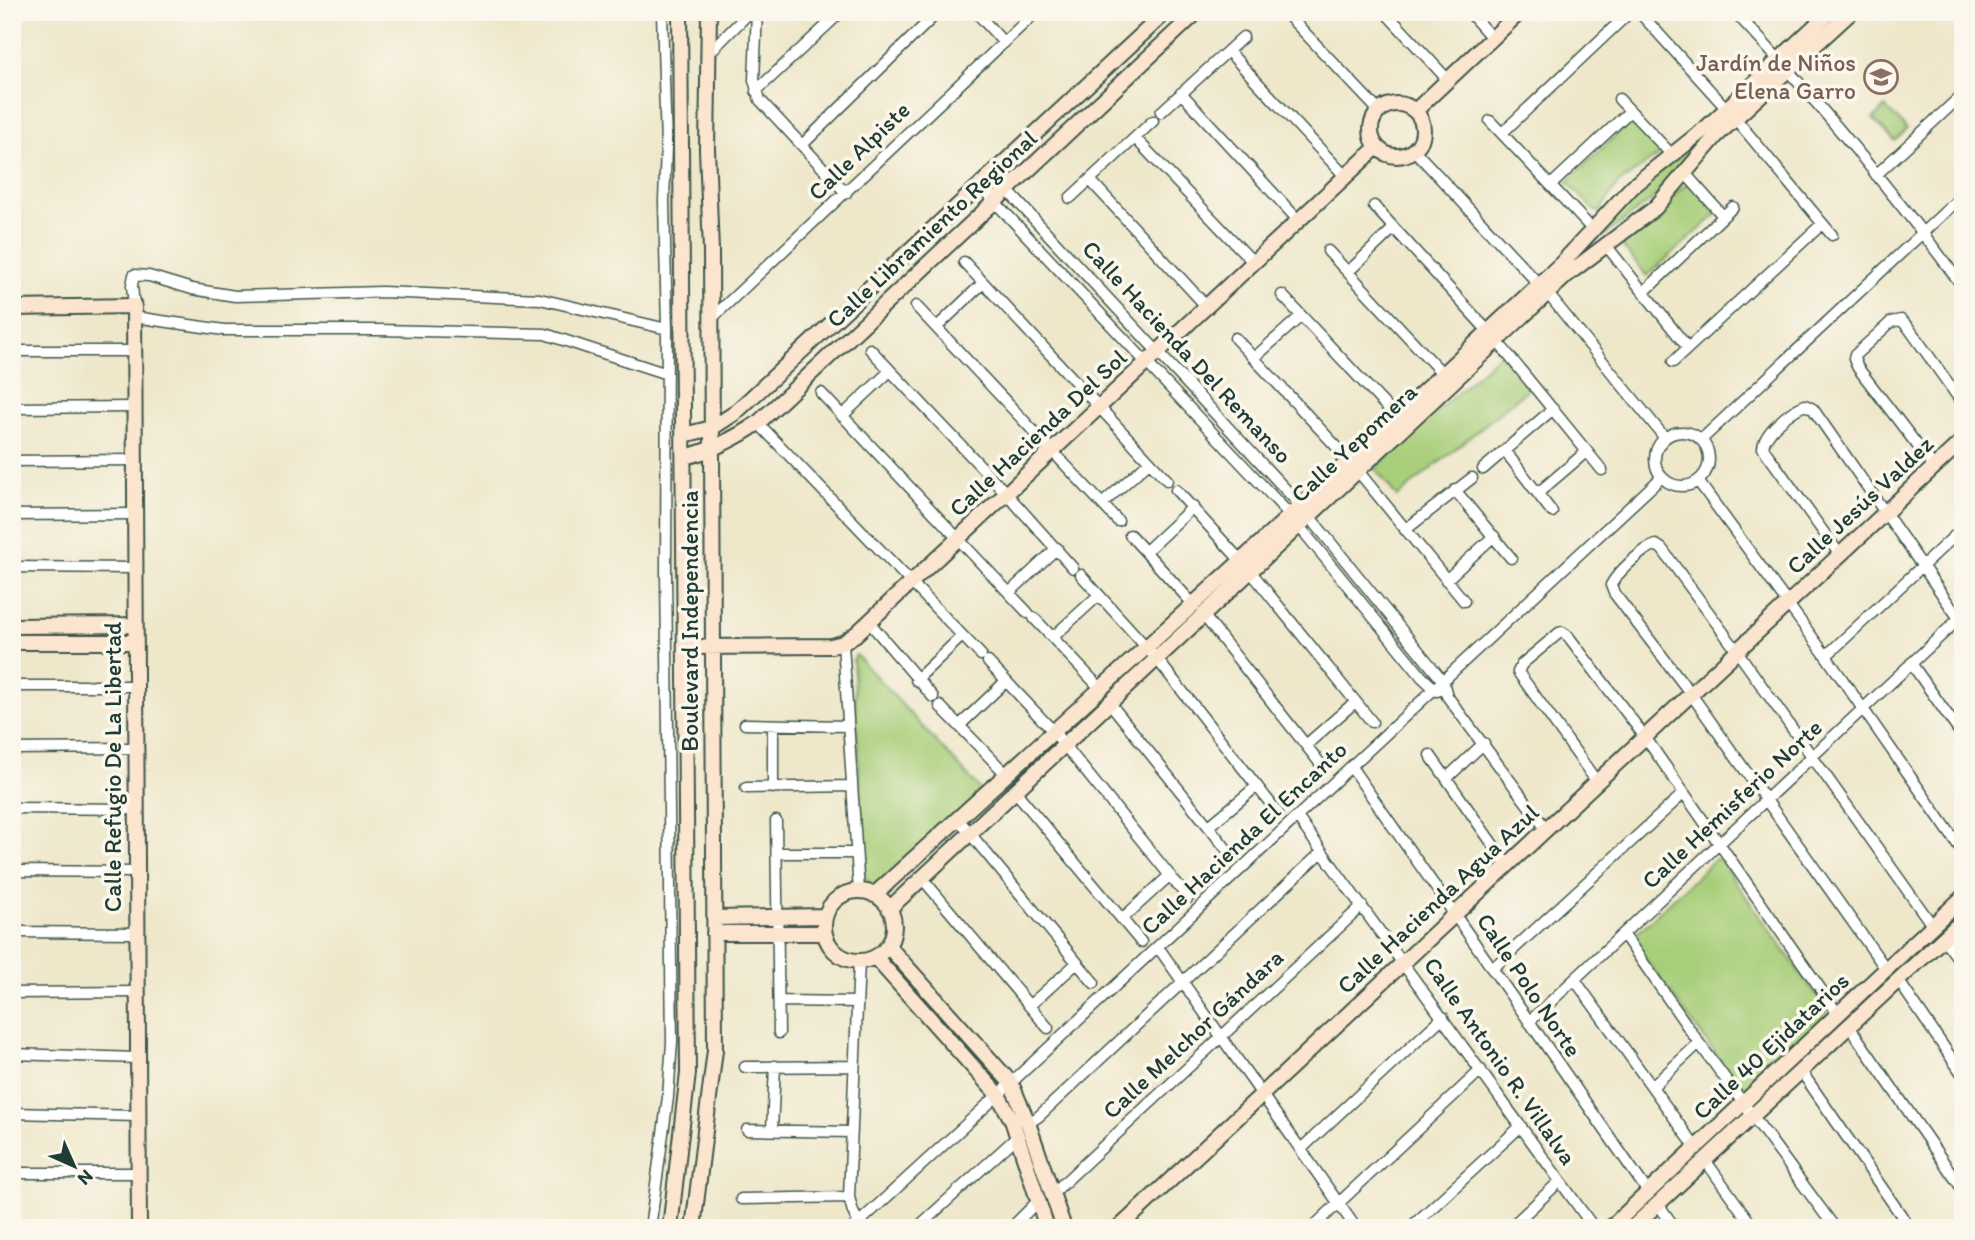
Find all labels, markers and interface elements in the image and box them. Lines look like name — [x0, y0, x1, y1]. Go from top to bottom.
place label: Jardín de Niños Elena Garro — [1696, 48, 1856, 105]
school or university icon: Jardín de Niños Elena Garro — [1862, 58, 1900, 96]
street label: Calle Alpiste — [802, 95, 916, 206]
street label: Calle Libramiento Regional — [820, 123, 1043, 334]
street label: Calle Hacienda Del Remanso — [1076, 234, 1298, 469]
street label: Calle Hacienda Del Sol — [943, 343, 1133, 523]
street label: Calle Yepomera — [1285, 377, 1423, 508]
street label: Calle Jesús Valdez — [1780, 429, 1939, 580]
street label: Boulevard Independencia — [675, 490, 704, 752]
street label: Calle Refugio De La Libertad — [98, 622, 127, 912]
street label: Calle Hemisferio Norte — [1636, 713, 1828, 895]
street label: Calle Hacienda El Encanto — [1135, 735, 1353, 941]
street label: Calle Hacienda Agua Azul — [1331, 797, 1545, 1000]
street label: Calle Polo Norte — [1471, 907, 1588, 1062]
street label: Calle Melchor Gándara — [1096, 942, 1289, 1125]
street label: Calle Antonio R. Villalva — [1418, 951, 1583, 1170]
street label: Calle 40 Ejidatarios — [1687, 966, 1855, 1125]
north arrow — [38, 1132, 108, 1202]
text: N — [73, 1165, 98, 1190]

